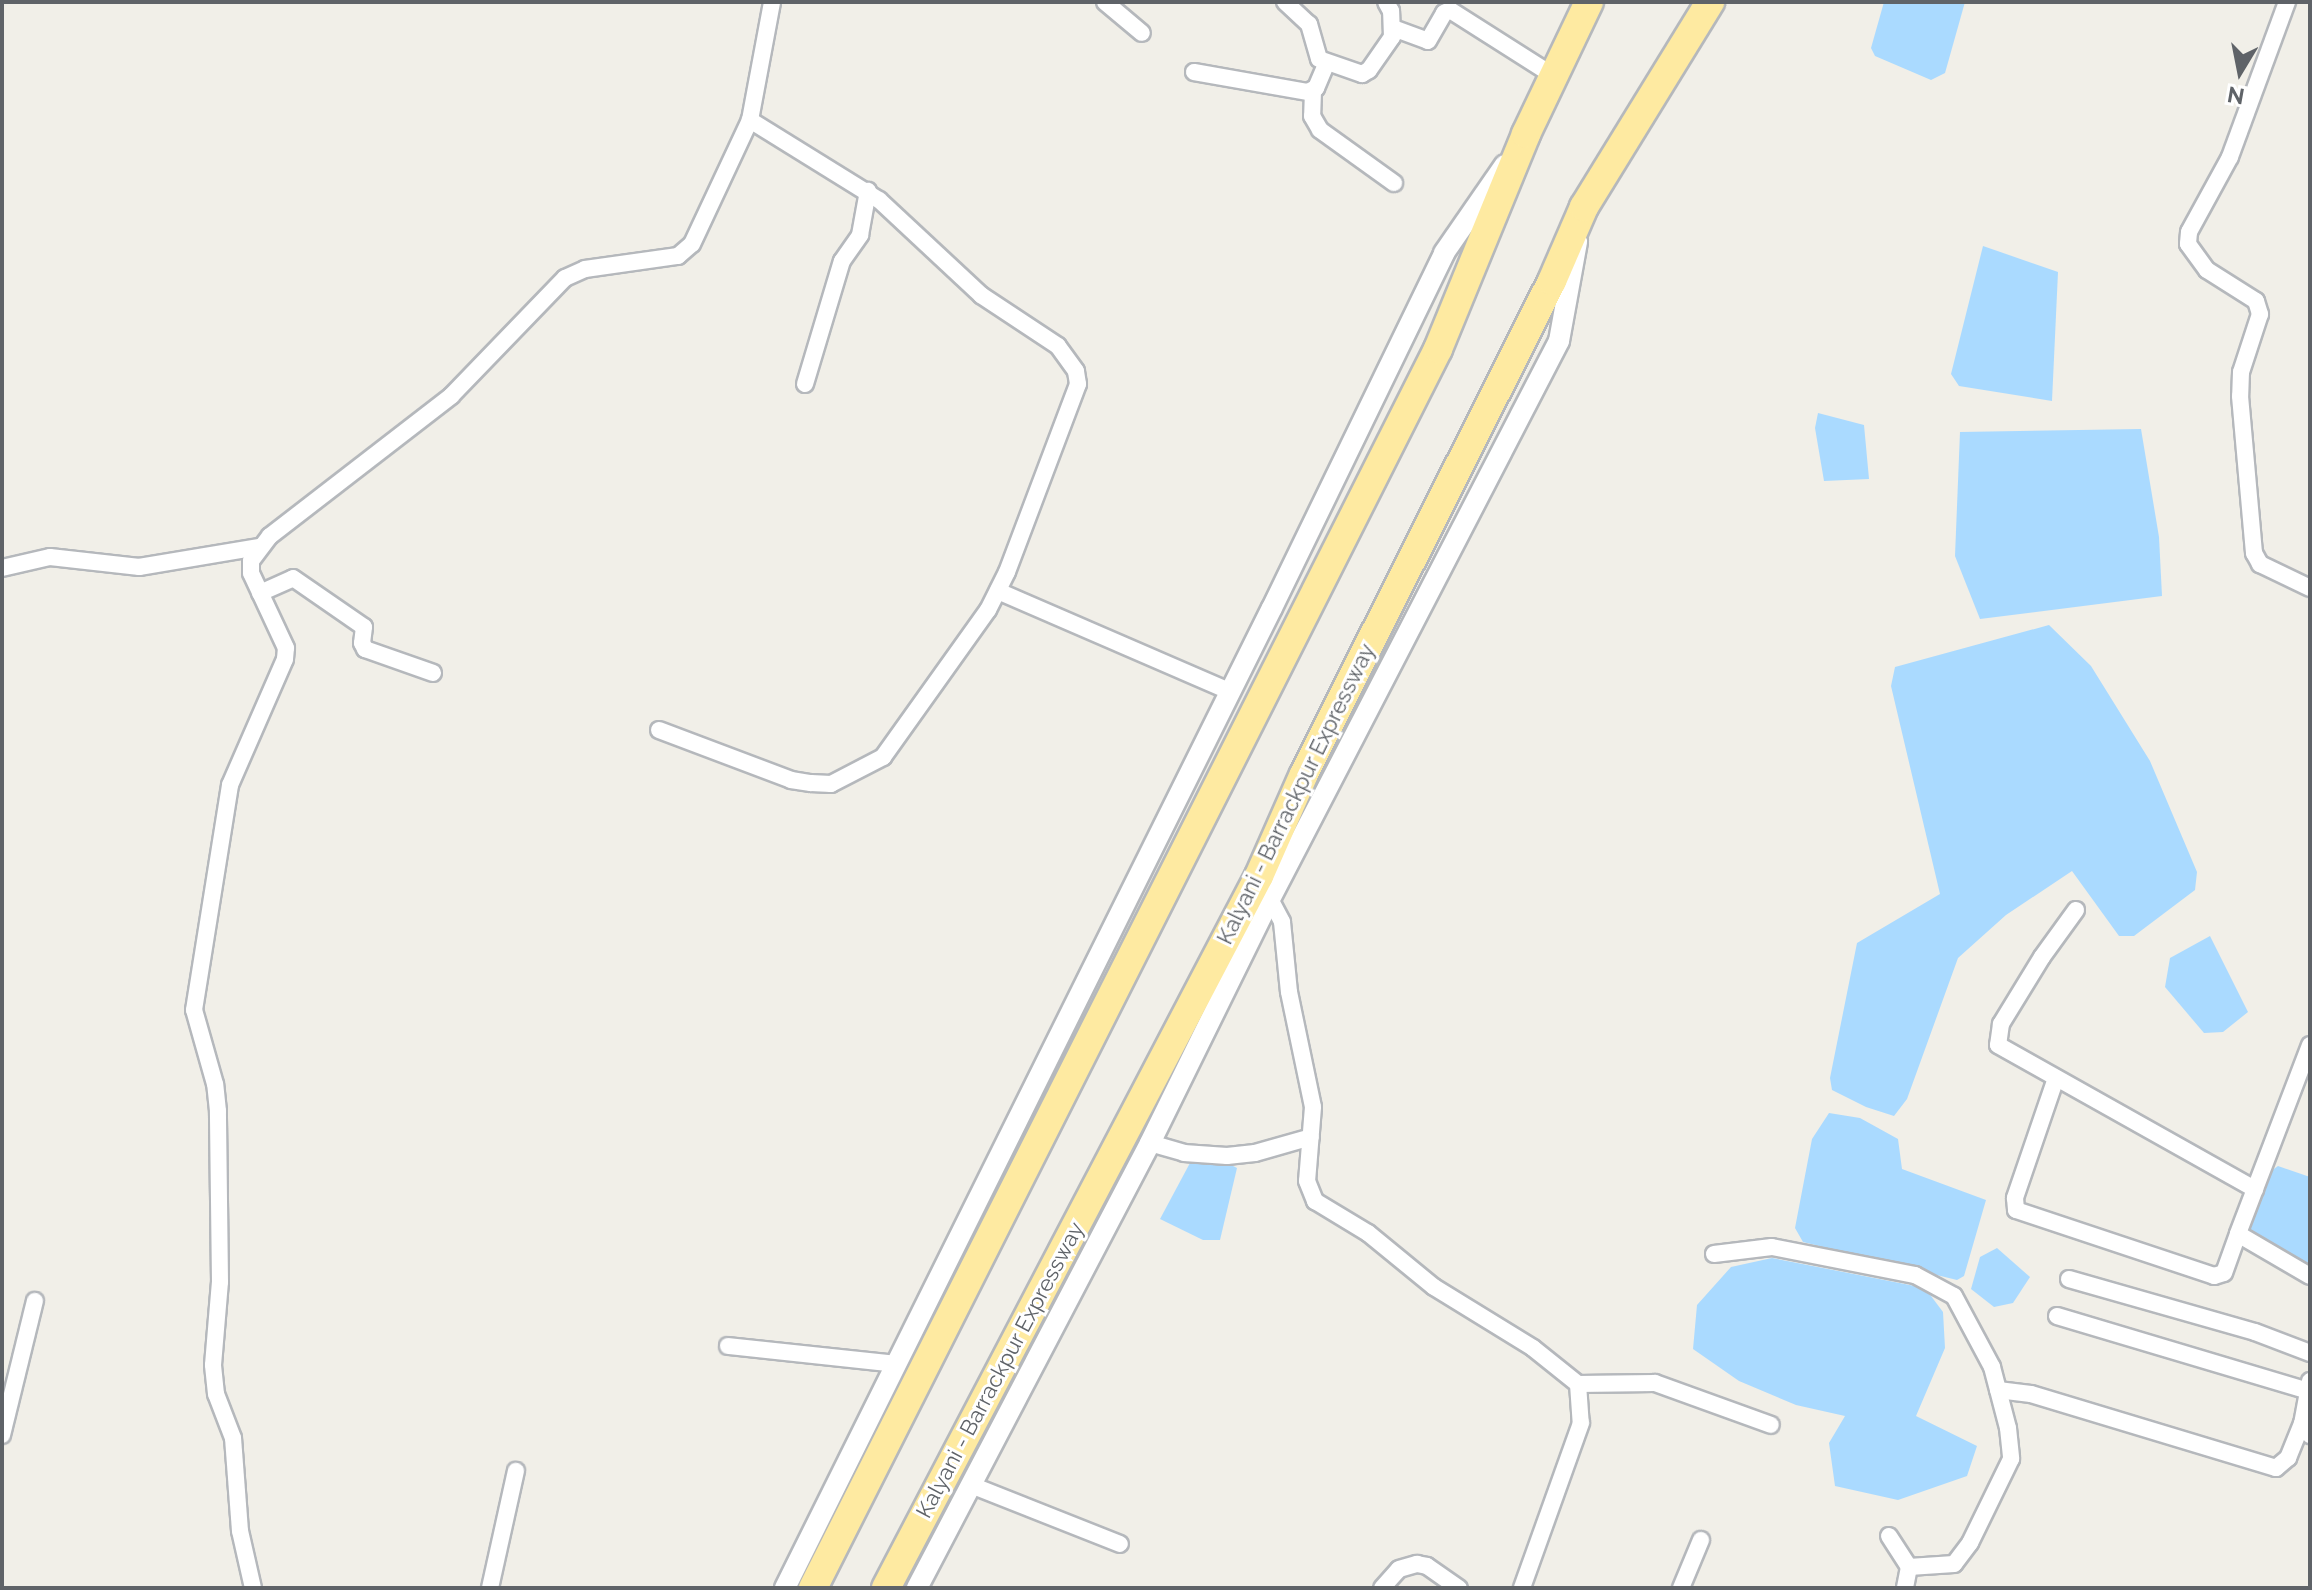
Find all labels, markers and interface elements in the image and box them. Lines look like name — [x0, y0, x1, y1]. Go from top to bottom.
north arrow — [2200, 32, 2280, 112]
text: N — [2225, 81, 2246, 110]
street label: Kalyani - Barrackpur Expressway — [1211, 639, 1381, 949]
street label: Kalyani - Barrackpur Expressway — [910, 1217, 1090, 1523]

